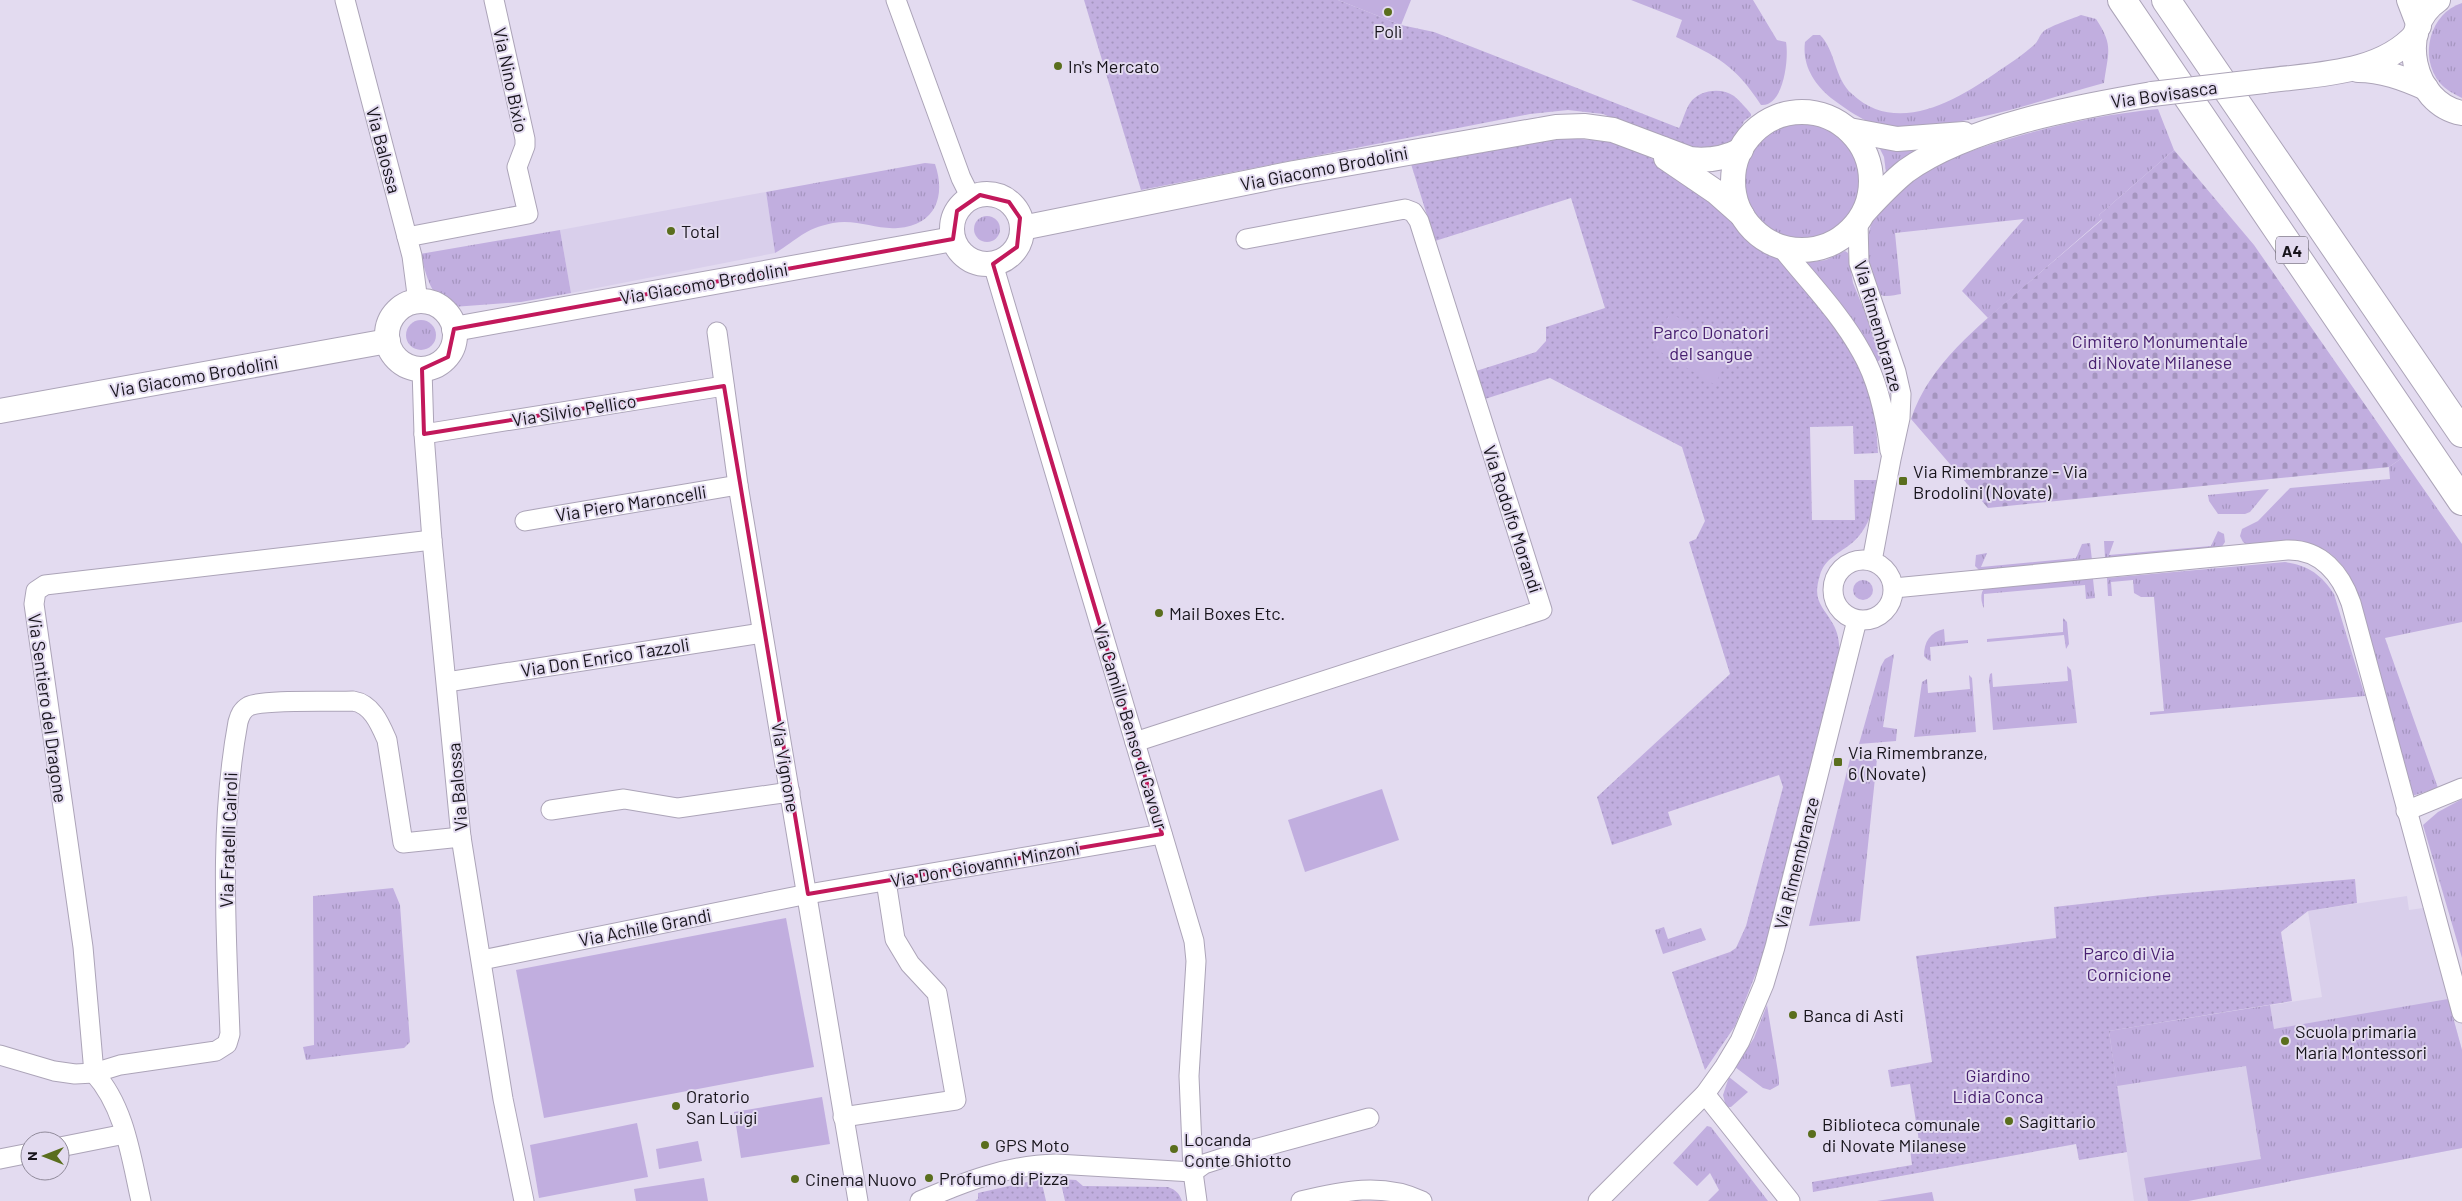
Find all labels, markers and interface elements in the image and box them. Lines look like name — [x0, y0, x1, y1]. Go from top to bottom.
marker: Polì — [1382, 6, 1394, 18]
place label: Polì — [1374, 20, 1402, 42]
street label: Via Nino Bixio — [489, 26, 533, 134]
place label: In's Mercato — [1068, 55, 1160, 77]
marker: In's Mercato — [1052, 60, 1064, 72]
street label: Via Bovisasca — [2110, 76, 2218, 112]
street label: Via Balossa — [362, 104, 406, 196]
street label: Via Giacomo Brodolini — [1238, 141, 1410, 195]
place label: Total — [681, 220, 720, 242]
marker: Total — [665, 225, 677, 237]
road number: A4 — [2276, 236, 2308, 264]
street label: Via Giacomo Brodolini — [618, 257, 790, 309]
street label: Via Rimembranze — [1850, 258, 1908, 394]
park label: Parco Donatori del sangue — [1653, 321, 1769, 364]
park label: Cimitero Monumentale di Novate Milanese — [2072, 330, 2248, 373]
street label: Via Giacomo Brodolini — [108, 350, 280, 402]
street label: Via Silvio Pellico — [510, 389, 638, 431]
street label: Via Rodolfo Morandi — [1479, 442, 1547, 596]
place label: Via Rimembranze - Via Brodolini (Novate) — [1913, 460, 2087, 503]
marker: Via Rimembranze - Via Brodolini (Novate) — [1897, 475, 1909, 487]
street label: Via Piero Maroncelli — [554, 480, 708, 526]
place label: Mail Boxes Etc. — [1169, 602, 1285, 624]
marker: Mail Boxes Etc. — [1153, 607, 1165, 619]
street label: Via Sentiero del Dragone — [24, 612, 72, 804]
street label: Via Camillo Benso di Cavour — [1089, 621, 1173, 833]
street label: Via Don Enrico Tazzoli — [519, 633, 691, 681]
street label: Via Vignone — [767, 720, 805, 814]
place label: Via Rimembranze, 6 (Novate) — [1848, 741, 1988, 784]
street label: Via Balossa — [442, 742, 472, 832]
marker: Via Rimembranze, 6 (Novate) — [1832, 756, 1844, 768]
street label: Via Fratelli Cairoli — [215, 772, 241, 908]
street label: Via Rimembranze — [1769, 795, 1823, 931]
street label: Via Don Giovanni Minzoni — [889, 837, 1081, 891]
street label: Via Achille Grandi — [577, 903, 713, 951]
park label: Parco di Via Cornicione — [2083, 942, 2175, 985]
place label: Banca di Asti — [1803, 1004, 1904, 1026]
marker: Banca di Asti — [1787, 1009, 1799, 1021]
place label: Scuola primaria Maria Montessori — [2295, 1020, 2427, 1063]
marker: Scuola primaria Maria Montessori — [2279, 1035, 2291, 1047]
park label: Giardino Lidia Conca — [1953, 1064, 2043, 1107]
place label: Oratorio San Luigi — [686, 1085, 758, 1128]
marker: Oratorio San Luigi — [670, 1100, 682, 1112]
place label: Sagittario — [2019, 1110, 2096, 1132]
place label: Biblioteca comunale di Novate Milanese — [1822, 1113, 1980, 1156]
marker: Sagittario — [2003, 1115, 2015, 1127]
place label: Locanda Conte Ghiotto — [1184, 1128, 1292, 1171]
marker: Biblioteca comunale di Novate Milanese — [1806, 1128, 1818, 1140]
north arrow — [20, 1131, 70, 1181]
place label: GPS Moto — [995, 1134, 1069, 1156]
marker: GPS Moto — [979, 1139, 991, 1151]
marker: Locanda Conte Ghiotto — [1168, 1143, 1180, 1155]
text: N — [23, 1151, 40, 1161]
place label: Profumo di Pizza — [939, 1167, 1069, 1189]
place label: Cinema Nuovo — [805, 1168, 917, 1190]
marker: Profumo di Pizza — [923, 1172, 935, 1184]
marker: Cinema Nuovo — [789, 1173, 801, 1185]

